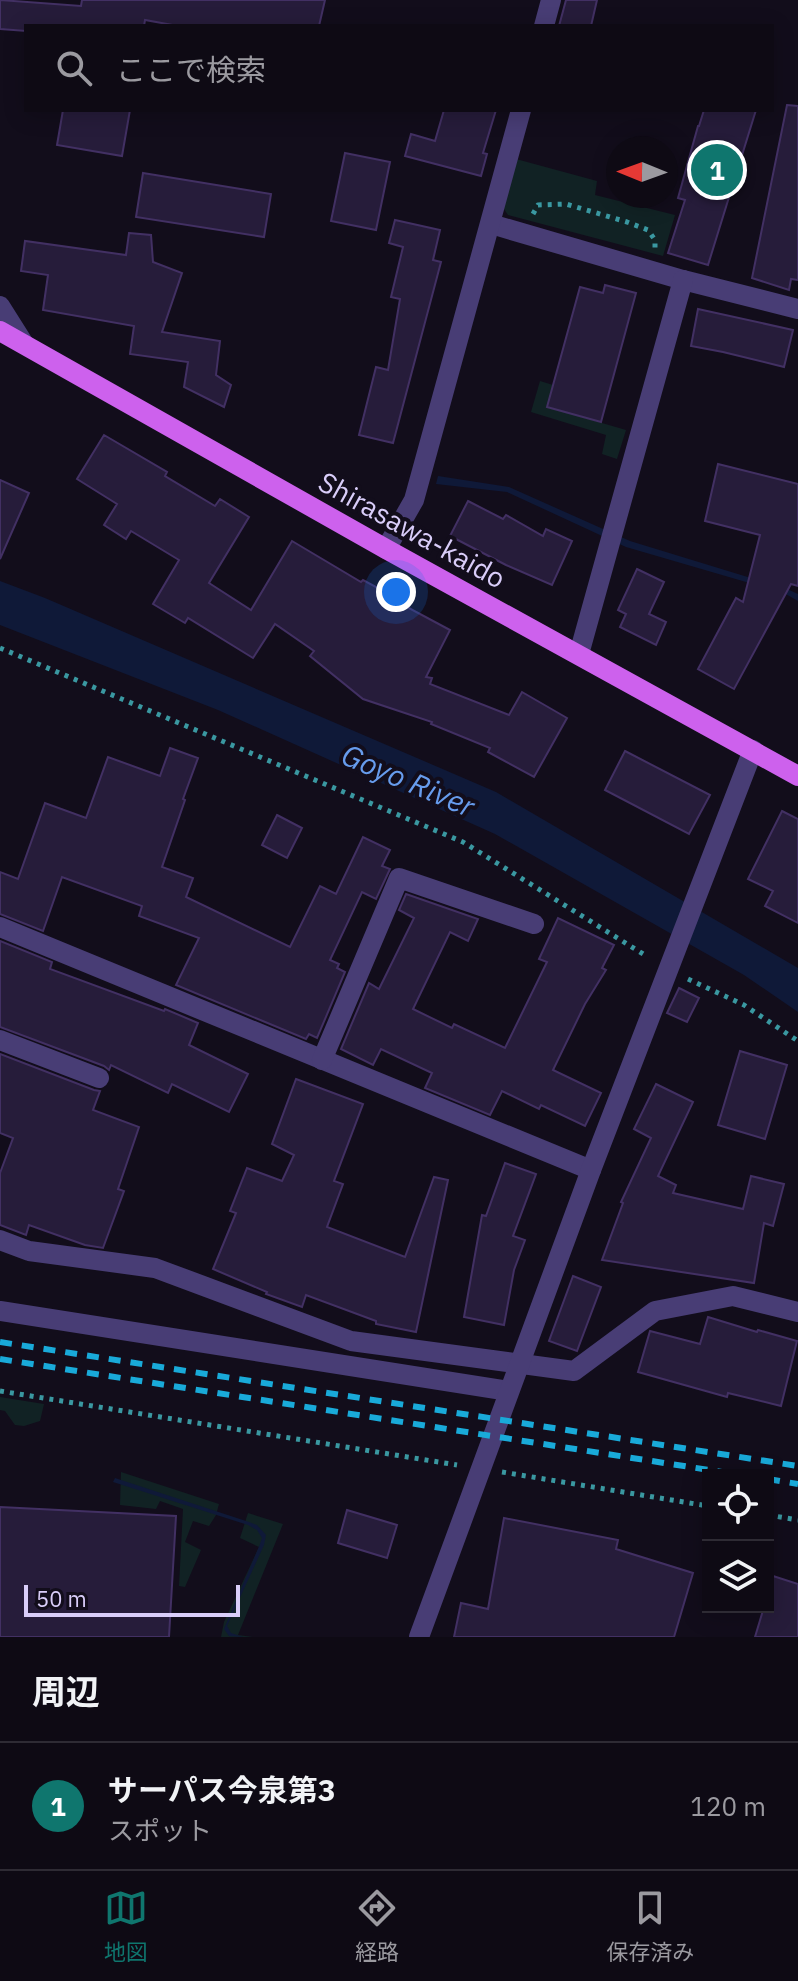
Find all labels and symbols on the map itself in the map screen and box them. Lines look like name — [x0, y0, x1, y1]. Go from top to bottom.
north arrow — [606, 136, 678, 208]
pin: 1 — [691, 140, 743, 200]
street label: Shirasawa-kaido — [312, 463, 512, 596]
your location — [376, 572, 416, 612]
water label: Goyo River — [336, 734, 482, 825]
scale bar — [24, 1581, 240, 1617]

